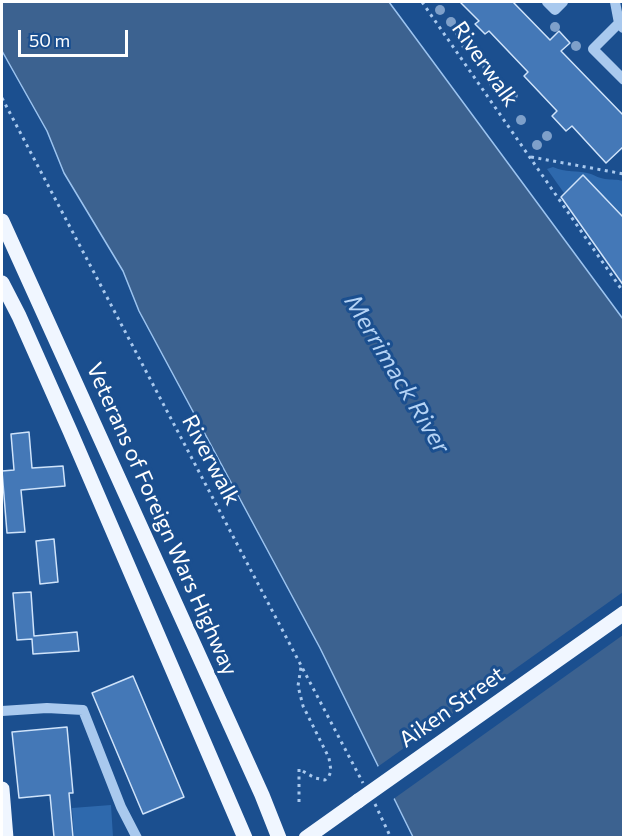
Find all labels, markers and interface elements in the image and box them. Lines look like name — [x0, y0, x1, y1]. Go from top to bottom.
street label: Riverwalk — [446, 16, 524, 112]
scale bar — [21, 18, 130, 56]
text: 50 m — [29, 29, 70, 51]
water label: Merrimack River — [338, 289, 456, 459]
street label: Veterans of Foreign Wars Highway — [81, 358, 243, 680]
street label: Riverwalk — [176, 410, 246, 510]
street label: Aiken Street — [394, 661, 510, 753]

